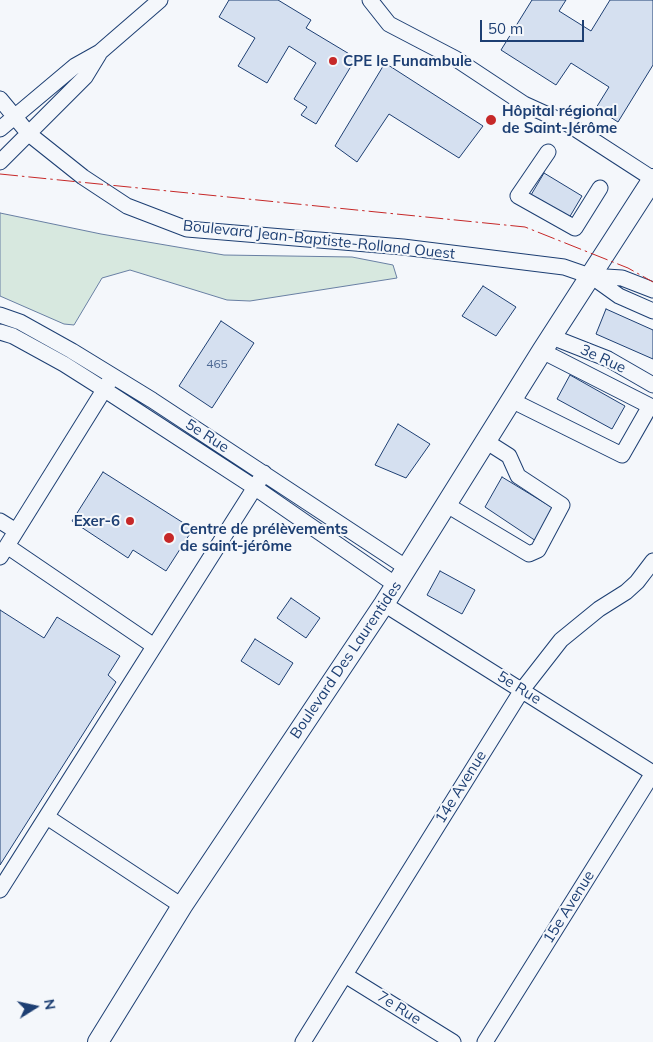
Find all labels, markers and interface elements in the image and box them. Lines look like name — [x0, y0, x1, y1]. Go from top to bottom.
scale bar — [483, 10, 587, 42]
text: 50 m — [488, 19, 523, 38]
place label: CPE le Funambule — [343, 52, 472, 70]
marker: CPE le Funambule — [327, 55, 339, 67]
place label: Hôpital régional de Saint-Jérôme — [502, 102, 617, 137]
marker: Hôpital régional de Saint-Jérôme — [484, 113, 498, 127]
street label: Boulevard Jean-Baptiste-Rolland Ouest — [182, 217, 456, 263]
street label: 3e Rue — [577, 341, 629, 377]
house number: 465 — [206, 357, 228, 371]
street label: 5e Rue — [182, 415, 232, 457]
place label: Exer-6 — [74, 512, 120, 530]
marker: Exer-6 — [124, 515, 136, 527]
place label: Centre de prélèvements de saint-jérôme — [180, 520, 348, 555]
marker: Centre de prélèvements de saint-jérôme — [162, 531, 176, 545]
street label: Boulevard Des Laurentides — [286, 578, 406, 742]
street label: 5e Rue — [494, 668, 544, 708]
street label: 14e Avenue — [432, 747, 490, 827]
street label: 15e Avenue — [540, 867, 598, 947]
north arrow — [10, 982, 60, 1032]
street label: 7e Rue — [374, 988, 424, 1028]
text: N — [40, 998, 60, 1011]

